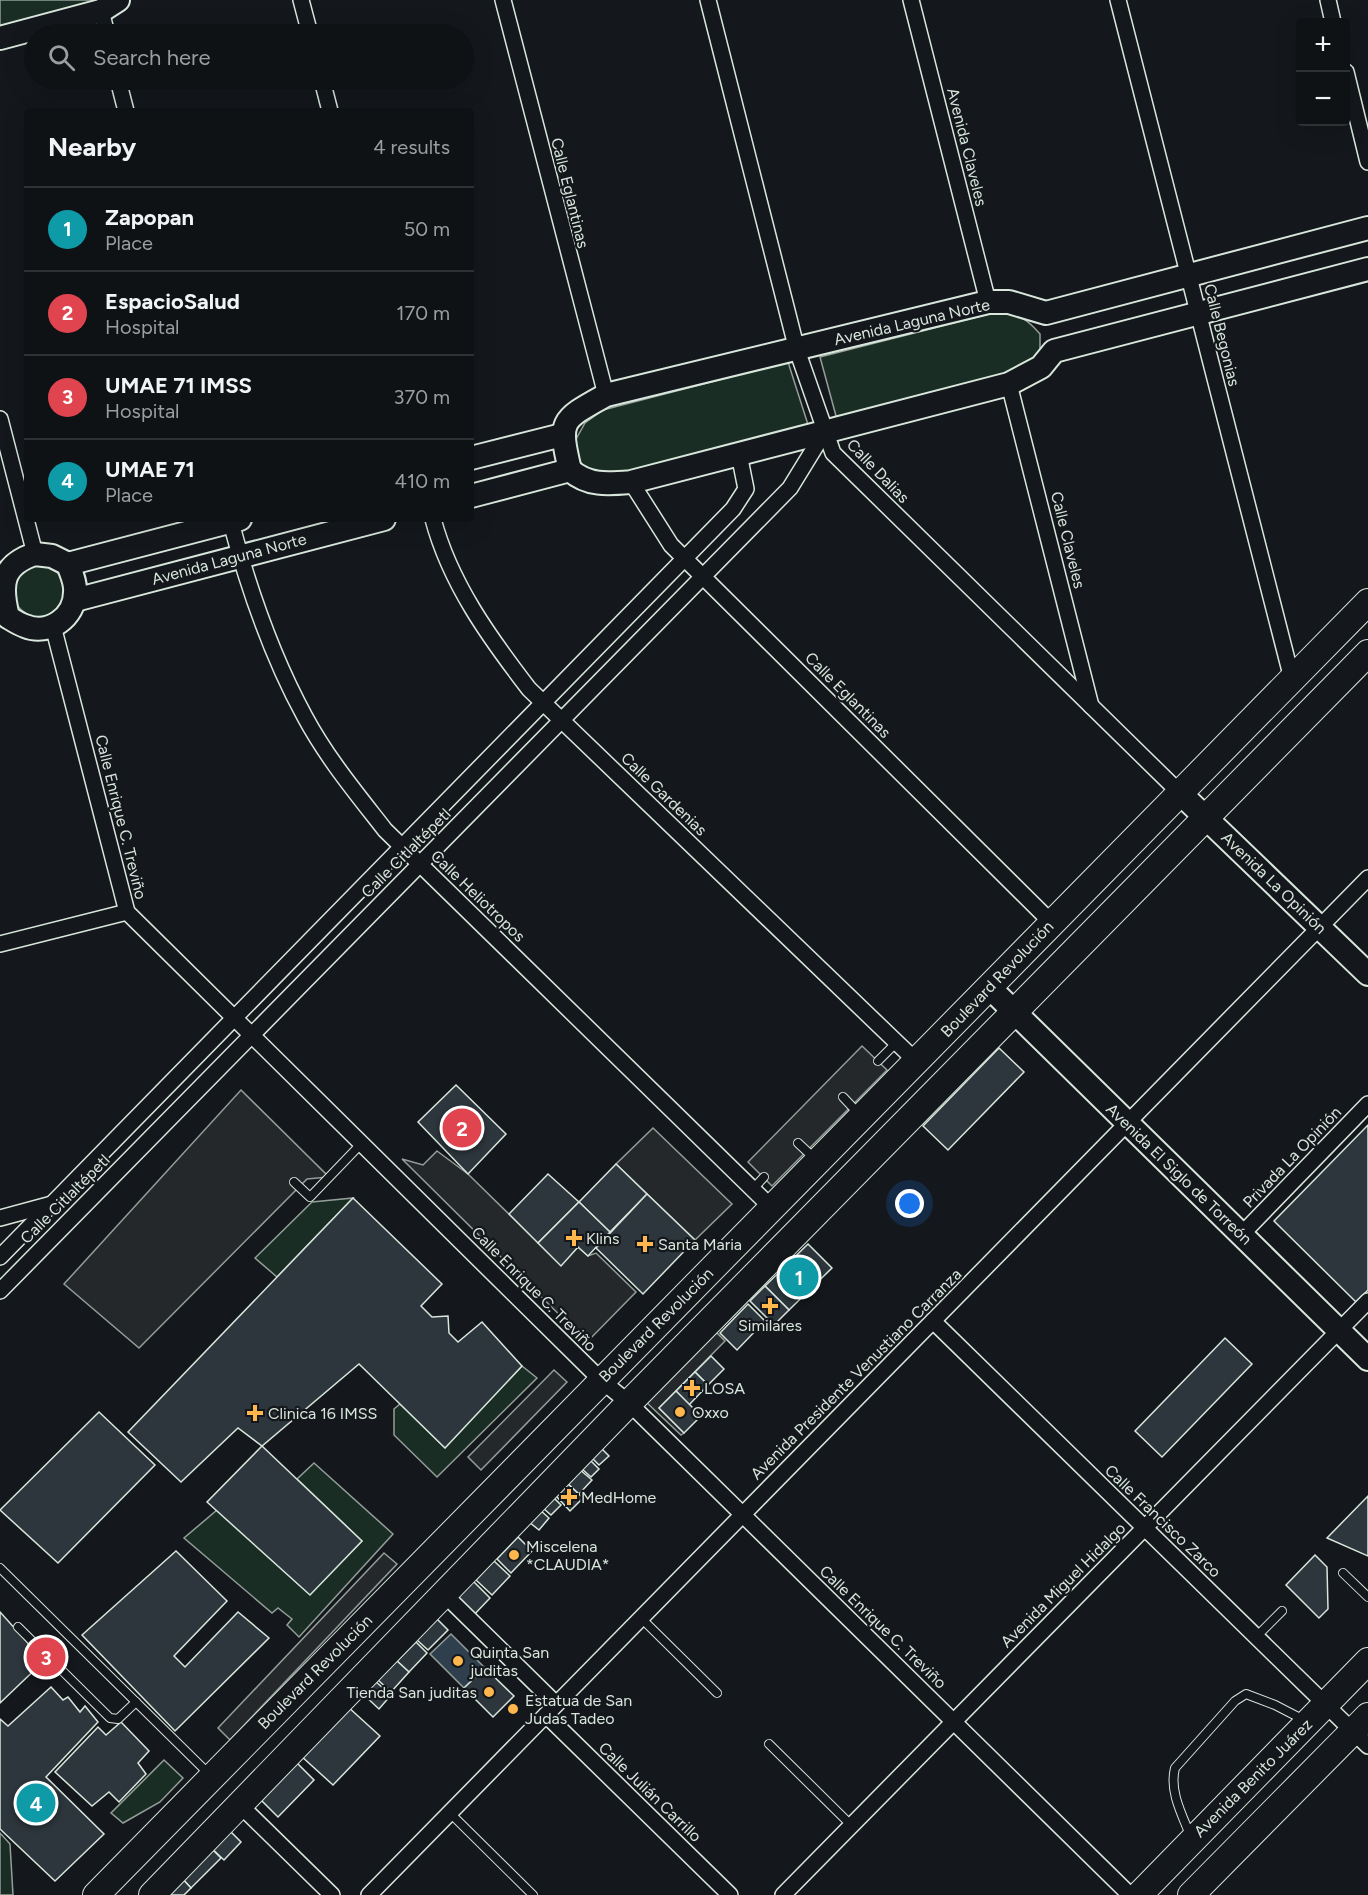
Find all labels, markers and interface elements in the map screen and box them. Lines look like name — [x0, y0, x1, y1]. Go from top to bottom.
map controls — [1296, 18, 1350, 126]
button: + — [1296, 18, 1350, 72]
search box — [24, 24, 474, 90]
icon: search — [45, 41, 78, 74]
text: Search here — [93, 44, 211, 71]
button: − — [1296, 72, 1350, 126]
street label: Avenida Claveles — [943, 86, 991, 208]
text: Nearby — [48, 131, 136, 163]
text: 4 results — [373, 135, 450, 159]
street label: Calle Eglantinas — [547, 136, 593, 250]
text: Zapopan — [105, 204, 194, 231]
text: 1 — [63, 217, 72, 241]
text: 50 m — [404, 217, 450, 241]
text: Place — [105, 231, 153, 255]
street label: Calle Begonias — [1200, 282, 1244, 388]
text: EspacioSalud — [105, 288, 240, 315]
street label: Avenida Laguna Norte — [832, 295, 992, 349]
text: 2 — [62, 301, 73, 325]
text: 170 m — [396, 301, 450, 325]
text: Hospital — [105, 315, 180, 339]
text: UMAE 71 IMSS — [105, 372, 252, 399]
text: 3 — [62, 385, 73, 409]
text: 370 m — [394, 385, 450, 409]
text: Hospital — [105, 399, 180, 423]
street label: Calle Dalias — [843, 435, 913, 507]
text: UMAE 71 — [105, 456, 195, 483]
text: 4 — [61, 469, 74, 493]
text: 410 m — [395, 469, 450, 493]
text: Place — [105, 483, 153, 507]
street label: Calle Claveles — [1047, 490, 1089, 590]
street label: Avenida Laguna Norte — [150, 529, 309, 589]
street label: Calle Eglantinas — [801, 648, 895, 742]
street label: Calle Enrique C. Treviño — [91, 733, 151, 901]
street label: Calle Gardenias — [617, 748, 711, 840]
street label: Calle Citlaltépetl — [357, 804, 455, 902]
street label: Avenida La Opinión — [1218, 828, 1330, 938]
street label: Calle Heliotropos — [427, 846, 529, 946]
street label: Boulevard Revolución — [937, 917, 1057, 1041]
street label: Avenida El Siglo de Torreón — [1102, 1099, 1256, 1249]
street label: Privada La Opinión — [1239, 1103, 1345, 1211]
pin: 2 — [442, 1106, 482, 1150]
street label: Calle Citlaltépetl — [16, 1150, 114, 1248]
your location — [895, 1189, 924, 1218]
street label: Calle Enrique C. Treviño — [468, 1223, 600, 1355]
place label: Klins — [586, 1229, 619, 1248]
marker: Klins — [567, 1231, 581, 1245]
marker: Santa Maria — [636, 1235, 654, 1253]
place label: Santa Maria — [658, 1235, 742, 1254]
pin: 1 — [780, 1254, 818, 1300]
street label: Boulevard Revolución — [595, 1264, 717, 1386]
street label: Avenida Presidente Venustiano Carranza — [747, 1265, 965, 1483]
marker: Similares — [763, 1299, 777, 1313]
place label: Similares — [738, 1316, 802, 1335]
place label: LOSA — [704, 1379, 745, 1398]
marker: LOSA — [685, 1381, 699, 1395]
place label: Oxxo — [692, 1403, 729, 1422]
marker: Clinica 16 IMSS — [246, 1404, 264, 1422]
place label: Clinica 16 IMSS — [268, 1404, 377, 1423]
marker: Oxxo — [673, 1405, 687, 1419]
street label: Calle Francisco Zarco — [1101, 1461, 1225, 1581]
place label: MedHome — [581, 1488, 657, 1507]
marker: MedHome — [562, 1490, 576, 1504]
street label: Avenida Miguel Hidalgo — [997, 1519, 1129, 1651]
place label: Miscelena *CLAUDIA* — [526, 1537, 610, 1574]
marker: Miscelena *CLAUDIA* — [507, 1548, 521, 1562]
street label: Calle Enrique C. Treviño — [816, 1562, 950, 1692]
street label: Boulevard Revolución — [254, 1611, 376, 1733]
pin: 3 — [26, 1634, 66, 1680]
place label: Quinta San juditas — [469, 1643, 549, 1680]
marker: Quinta San juditas — [451, 1654, 465, 1668]
place label: Tienda San juditas — [346, 1683, 477, 1702]
marker: Tienda San juditas — [482, 1685, 496, 1699]
place label: Estatua de San Judas Tadeo — [525, 1691, 632, 1728]
marker: Estatua de San Judas Tadeo — [506, 1702, 520, 1716]
street label: Avenida Benito Juárez — [1190, 1715, 1316, 1841]
street label: Calle Julián Carrillo — [595, 1738, 705, 1846]
pin: 4 — [16, 1780, 56, 1826]

